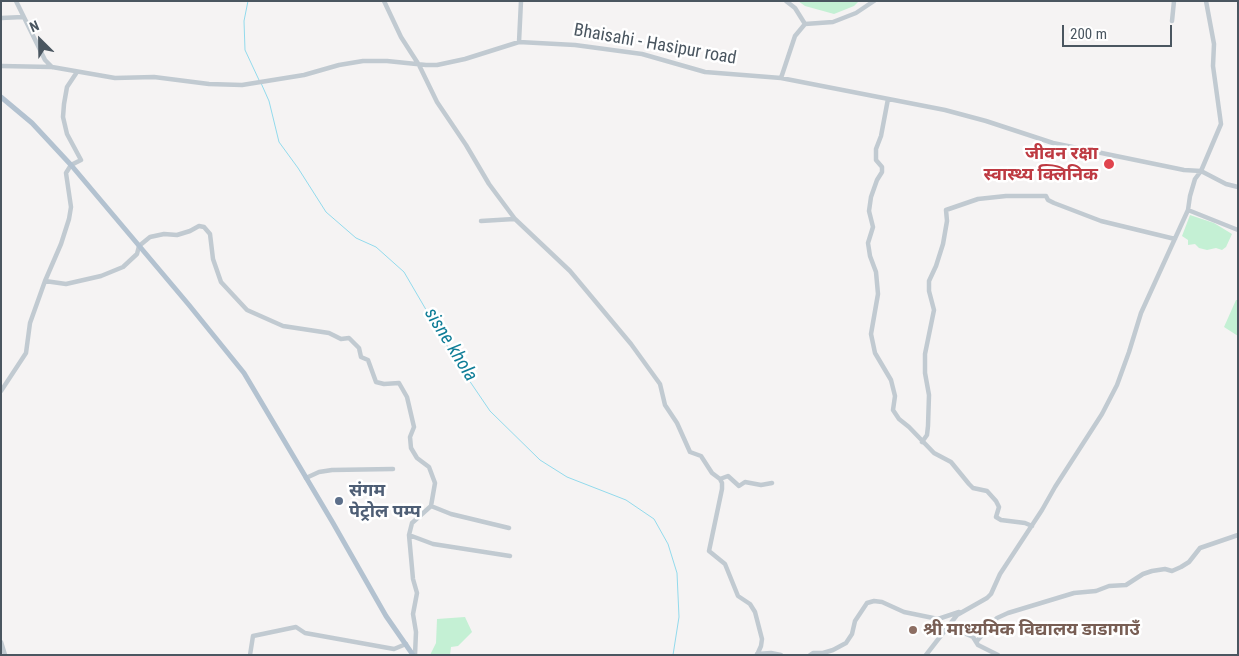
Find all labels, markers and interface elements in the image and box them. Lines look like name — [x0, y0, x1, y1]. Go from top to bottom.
north arrow — [15, 15, 65, 65]
scale bar — [1064, 15, 1174, 47]
text: N — [27, 17, 41, 35]
street label: Bhaisahi - Hasipur road — [572, 20, 738, 70]
text: 200 m — [1070, 25, 1107, 43]
place label: जीवन रक्षा स्वास्थ्य क्लिनिक — [983, 143, 1098, 186]
marker: जीवन रक्षा स्वास्थ्य क्लिनिक — [1102, 157, 1116, 171]
water label: sisne khola — [418, 304, 482, 386]
place label: संगम पेट्रोल पम्प — [349, 480, 421, 522]
marker: संगम पेट्रोल पम्प — [333, 495, 345, 507]
place label: श्री माध्यमिक विद्यालय डाडागाउँ — [923, 619, 1140, 641]
marker: श्री माध्यमिक विद्यालय डाडागाउँ — [907, 624, 919, 636]

